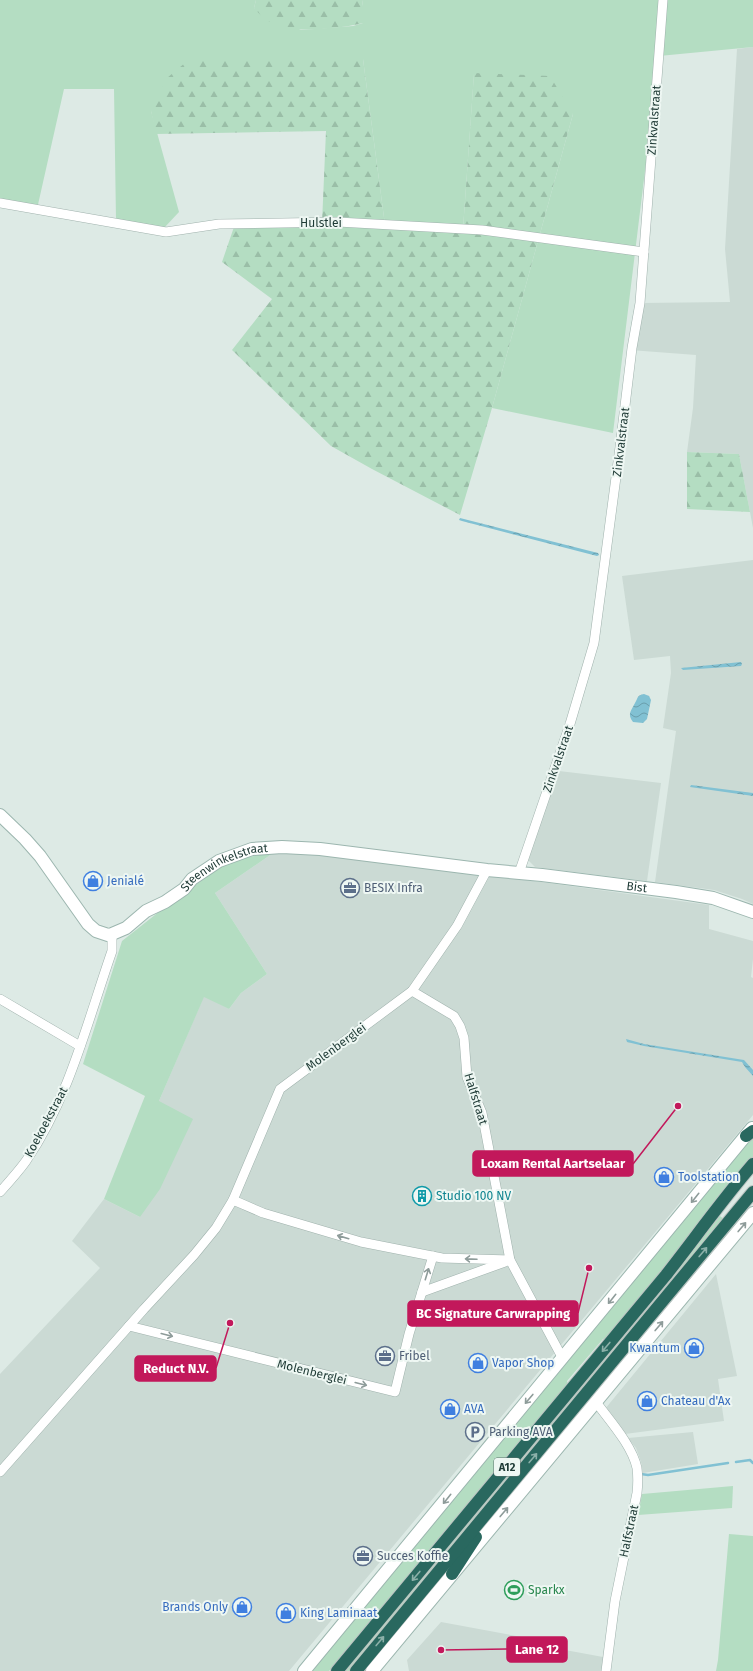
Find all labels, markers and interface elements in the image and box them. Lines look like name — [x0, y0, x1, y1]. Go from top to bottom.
street label: Zinkvalstraat — [645, 84, 663, 155]
street label: Hulstlei — [300, 216, 342, 230]
street label: Zinkvalstraat — [610, 406, 632, 478]
street label: Zinkvalstraat — [540, 723, 576, 794]
street label: Steenwinkelstraat — [178, 841, 269, 894]
shop icon: Jenialé — [82, 870, 104, 892]
place label: Jenialé — [107, 874, 144, 888]
office icon: BESIX Infra — [339, 877, 361, 899]
street label: Bist — [626, 879, 648, 895]
place label: BESIX Infra — [364, 881, 423, 895]
street label: Molenberglei — [303, 1020, 369, 1074]
street label: Halfstraat — [461, 1071, 491, 1127]
street label: Koekoekstraat — [22, 1084, 71, 1160]
callout: Loxam Rental Aartselaar — [473, 1151, 633, 1176]
text: Loxam Rental Aartselaar — [481, 1156, 626, 1171]
shop icon: Toolstation — [653, 1166, 675, 1188]
place label: Toolstation — [678, 1170, 739, 1184]
building icon: Studio 100 NV — [411, 1185, 433, 1207]
place label: Studio 100 NV — [436, 1189, 512, 1203]
one-way arrow — [690, 1193, 699, 1204]
one-way arrow — [737, 1221, 746, 1232]
one-way arrow — [337, 1233, 350, 1240]
one-way arrow — [699, 1247, 708, 1258]
one-way arrow — [465, 1255, 478, 1263]
one-way arrow — [424, 1267, 431, 1280]
one-way arrow — [608, 1294, 617, 1304]
callout: BC Signature Carwrapping — [408, 1301, 578, 1326]
text: BC Signature Carwrapping — [416, 1306, 571, 1321]
one-way arrow — [655, 1321, 664, 1332]
one-way arrow — [160, 1332, 173, 1339]
shop icon: Kwantum — [683, 1337, 705, 1359]
place label: Kwantum — [629, 1341, 680, 1355]
one-way arrow — [602, 1342, 611, 1352]
office icon: Fribel — [374, 1345, 396, 1367]
place label: Fribel — [399, 1349, 430, 1363]
shop icon: Vapor Shop — [467, 1352, 489, 1374]
callout: Reduct N.V. — [135, 1356, 216, 1381]
place label: Vapor Shop — [492, 1356, 554, 1370]
street label: Molenberglei — [276, 1357, 348, 1387]
text: Reduct N.V. — [143, 1361, 209, 1376]
one-way arrow — [354, 1381, 367, 1388]
shop icon: Chateau d'Ax — [636, 1390, 658, 1412]
one-way arrow — [525, 1394, 534, 1404]
place label: Chateau d'Ax — [661, 1394, 731, 1408]
shop icon: AVA — [439, 1398, 461, 1420]
place label: AVA — [464, 1402, 484, 1416]
parking icon: Parking AVA — [464, 1421, 486, 1443]
place label: Parking AVA — [489, 1425, 553, 1439]
one-way arrow — [528, 1452, 537, 1463]
road number: A12 — [494, 1458, 520, 1476]
one-way arrow — [442, 1494, 451, 1505]
street label: Halfstraat — [617, 1503, 642, 1559]
one-way arrow — [500, 1507, 509, 1518]
office icon: Succes Koffie — [352, 1545, 374, 1567]
place label: Succes Koffie — [377, 1549, 448, 1563]
one-way arrow — [411, 1571, 420, 1582]
sports icon: Sparkx — [503, 1579, 525, 1601]
place label: Sparkx — [528, 1583, 565, 1597]
shop icon: Brands Only — [231, 1596, 253, 1618]
place label: Brands Only — [162, 1600, 228, 1614]
shop icon: King Laminaat — [275, 1602, 297, 1624]
place label: King Laminaat — [300, 1606, 378, 1620]
one-way arrow — [376, 1636, 385, 1646]
callout: Lane 12 — [507, 1637, 567, 1662]
text: Lane 12 — [515, 1642, 559, 1657]

